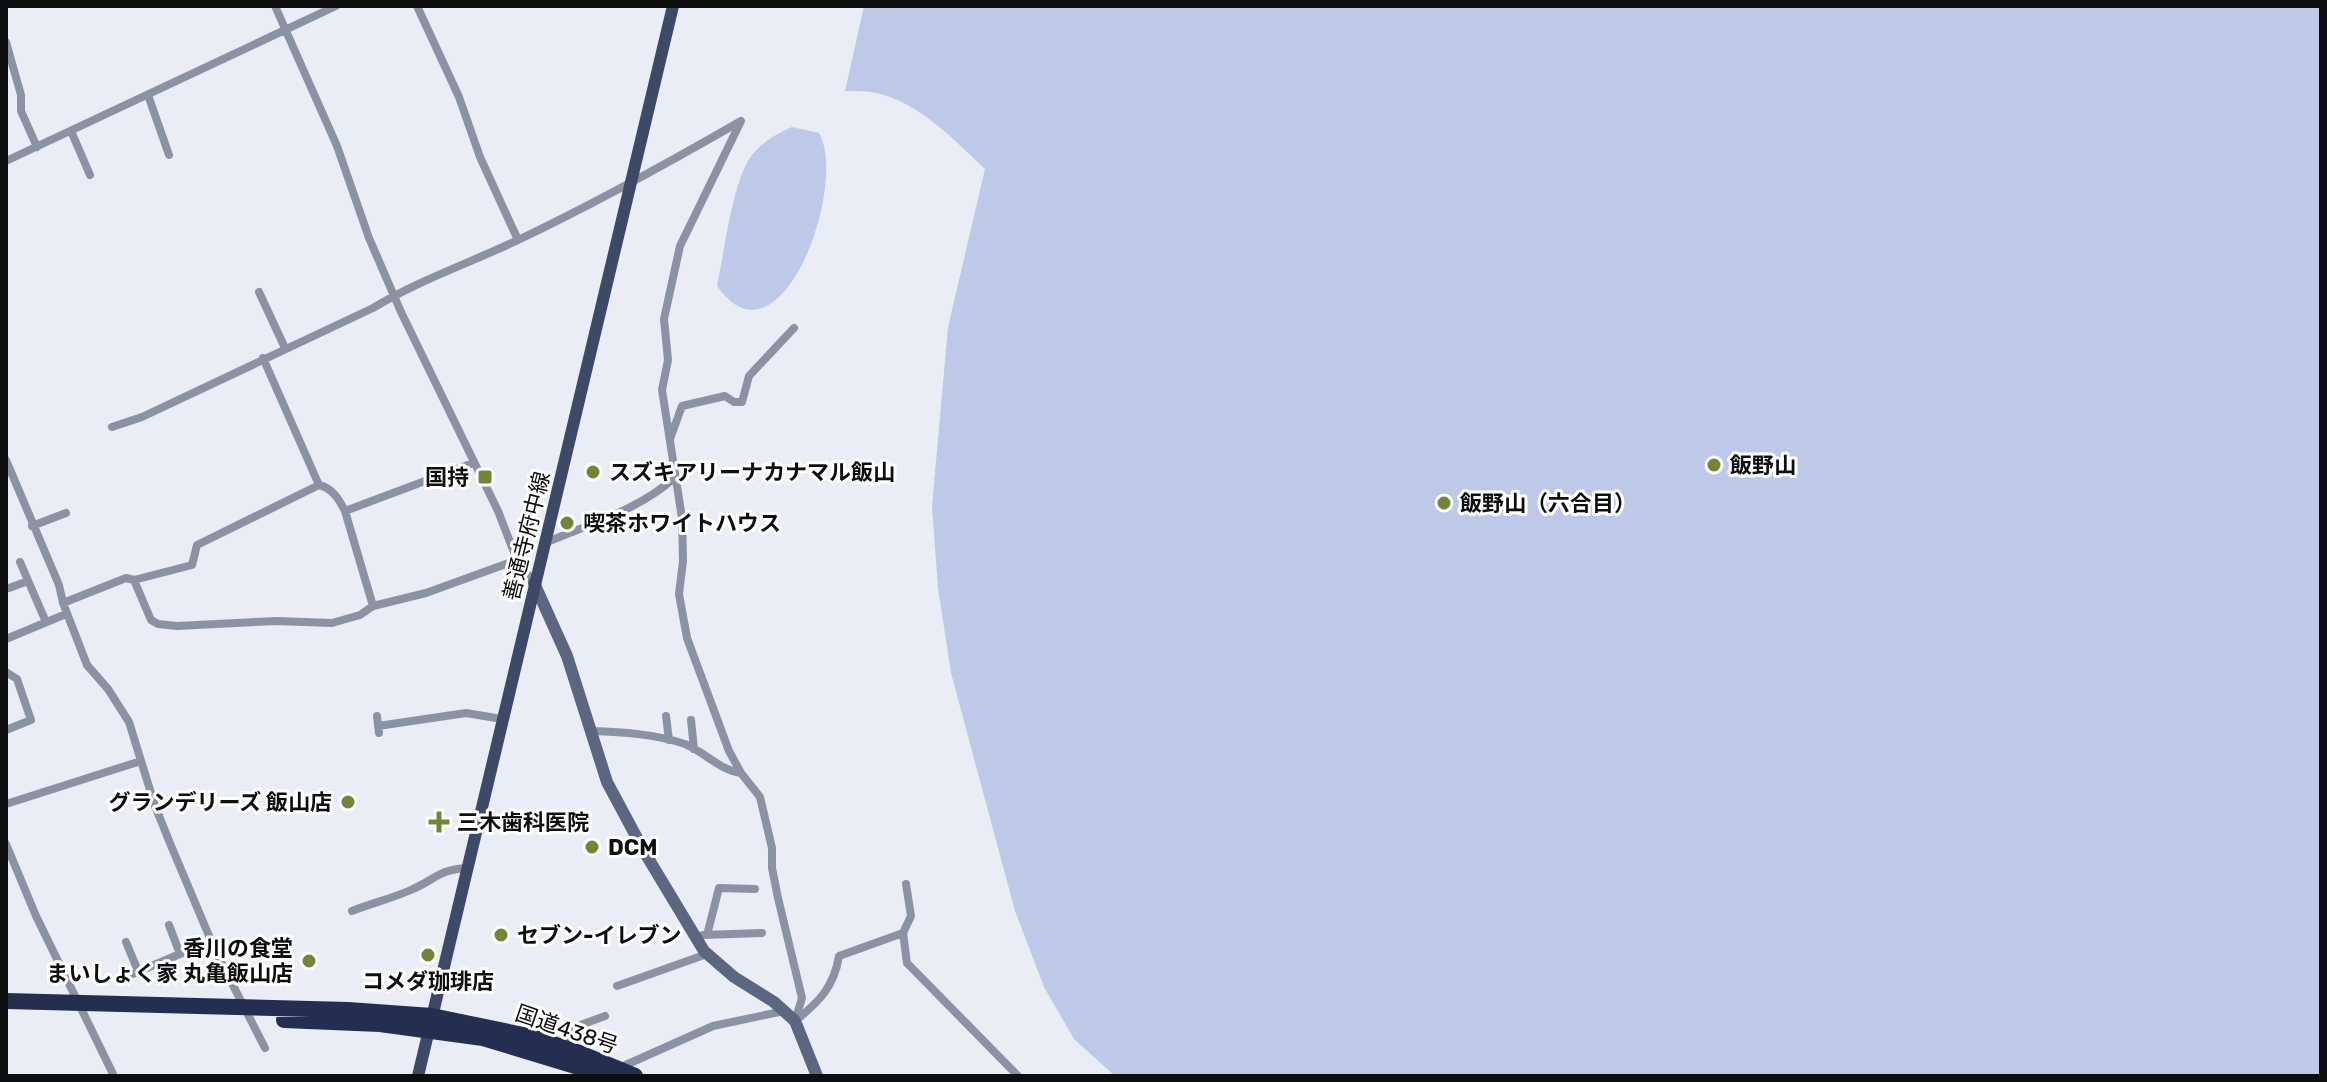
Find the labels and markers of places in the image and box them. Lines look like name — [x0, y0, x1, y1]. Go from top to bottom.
place label: 飯野山 — [1729, 452, 1796, 479]
marker: 飯野山 — [1705, 456, 1723, 474]
place label: スズキアリーナカナマル飯山 — [609, 459, 895, 486]
marker: スズキアリーナカナマル飯山 — [584, 463, 602, 481]
place label: 国持 — [425, 464, 469, 491]
marker: 国持 — [476, 468, 494, 486]
place label: 飯野山（六合目） — [1459, 490, 1636, 517]
marker: 飯野山（六合目） — [1435, 494, 1453, 512]
place label: 喫茶ホワイトハウス — [583, 510, 781, 537]
marker: 喫茶ホワイトハウス — [558, 514, 576, 532]
place label: グランデリーズ 飯山店 — [108, 789, 332, 816]
marker: グランデリーズ 飯山店 — [339, 793, 357, 811]
place label: 三木歯科医院 — [457, 809, 589, 836]
marker: 三木歯科医院 — [428, 811, 450, 833]
place label: DCM — [608, 834, 657, 861]
marker: DCM — [583, 838, 601, 856]
place label: セブン-イレブン — [517, 922, 682, 949]
marker: セブン-イレブン — [492, 926, 510, 944]
place label: 香川の食堂 まいしょく家 丸亀飯山店 — [46, 935, 293, 987]
marker: コメダ珈琲店 — [419, 946, 437, 964]
marker: 香川の食堂 まいしょく家 丸亀飯山店 — [300, 952, 318, 970]
place label: コメダ珈琲店 — [362, 968, 494, 995]

